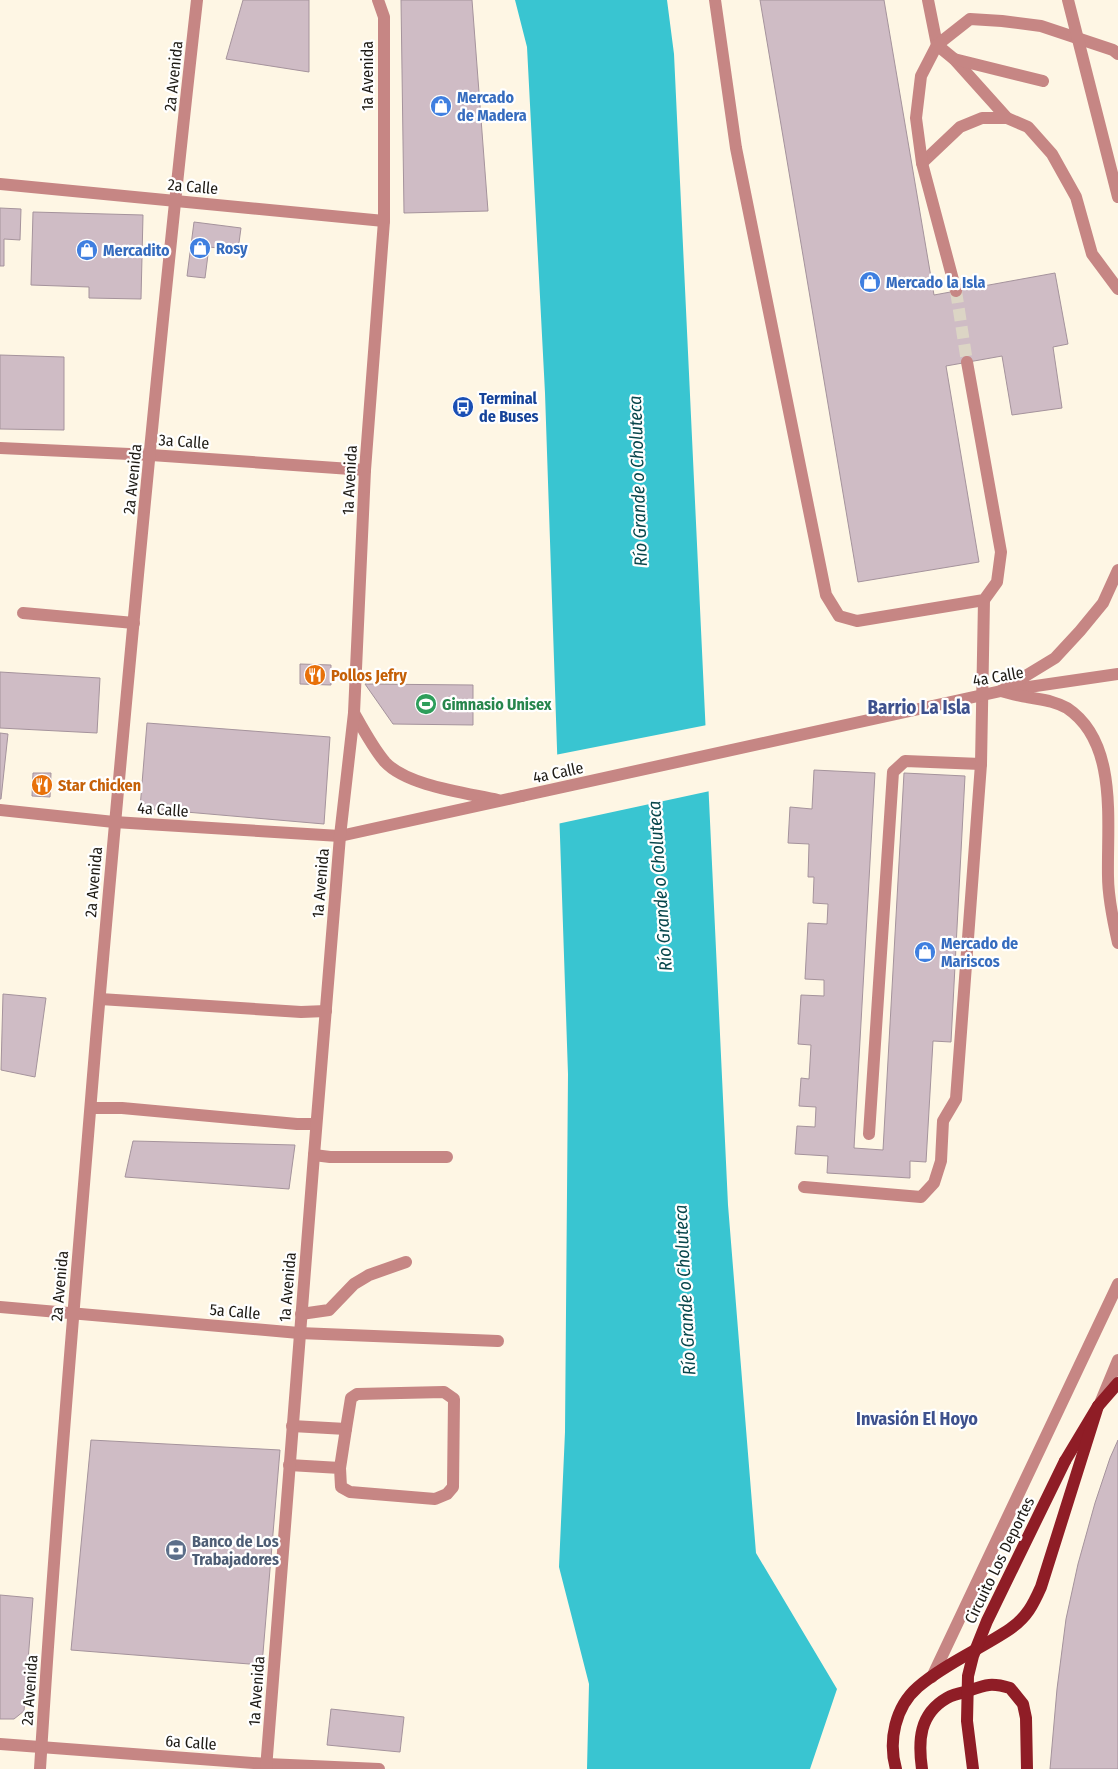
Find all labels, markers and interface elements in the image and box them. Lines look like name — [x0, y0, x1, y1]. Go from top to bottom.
street label: 2a Avenida — [160, 40, 187, 112]
street label: 1a Avenida — [358, 41, 377, 111]
place label: Mercado de Madera — [457, 88, 527, 125]
shop icon: Mercado de Madera — [429, 94, 453, 118]
street label: 2a Calle — [167, 175, 219, 198]
shop icon: Rosy — [188, 236, 212, 260]
shop icon: Mercadito — [75, 238, 99, 262]
place label: Rosy — [216, 239, 248, 258]
place label: Mercadito — [103, 241, 170, 260]
shop icon: Mercado la Isla — [858, 270, 882, 294]
place label: Mercado la Isla — [886, 273, 986, 292]
place label: Terminal de Buses — [479, 389, 539, 426]
bus stop icon: Terminal de Buses — [451, 395, 475, 419]
water label: Río Grande o Choluteca — [624, 395, 652, 567]
street label: 3a Calle — [158, 430, 210, 453]
street label: 2a Avenida — [119, 443, 146, 515]
street label: 1a Avenida — [338, 444, 361, 516]
restaurant icon: Pollos Jefry — [303, 663, 327, 687]
street label: 4a Calle — [971, 663, 1025, 690]
place label: Pollos Jefry — [331, 666, 407, 685]
sports icon: Gimnasio Unisex — [414, 692, 438, 716]
place label: Gimnasio Unisex — [442, 695, 552, 714]
district label: Barrio La Isla — [867, 696, 971, 719]
street label: 4a Calle — [531, 758, 585, 787]
restaurant icon: Star Chicken — [30, 773, 54, 797]
place label: Star Chicken — [58, 776, 141, 795]
street label: 4a Calle — [137, 798, 189, 821]
water label: Río Grande o Choluteca — [643, 800, 677, 972]
street label: 2a Avenida — [81, 846, 106, 918]
street label: 1a Avenida — [308, 847, 333, 919]
place label: Mercado de Mariscos — [941, 934, 1018, 971]
shop icon: Mercado de Mariscos — [913, 940, 937, 964]
water label: Río Grande o Choluteca — [670, 1204, 700, 1376]
street label: 2a Avenida — [47, 1250, 72, 1322]
street label: 1a Avenida — [275, 1251, 300, 1323]
street label: 5a Calle — [209, 1300, 261, 1323]
district label: Invasión El Hoyo — [856, 1408, 978, 1430]
street label: Circuito Los Deportes — [960, 1494, 1038, 1627]
place label: Banco de Los Trabajadores — [192, 1532, 279, 1569]
bank icon: Banco de Los Trabajadores — [164, 1538, 188, 1562]
street label: 2a Avenida — [18, 1654, 41, 1726]
street label: 1a Avenida — [245, 1655, 268, 1727]
street label: 6a Calle — [165, 1731, 217, 1754]

